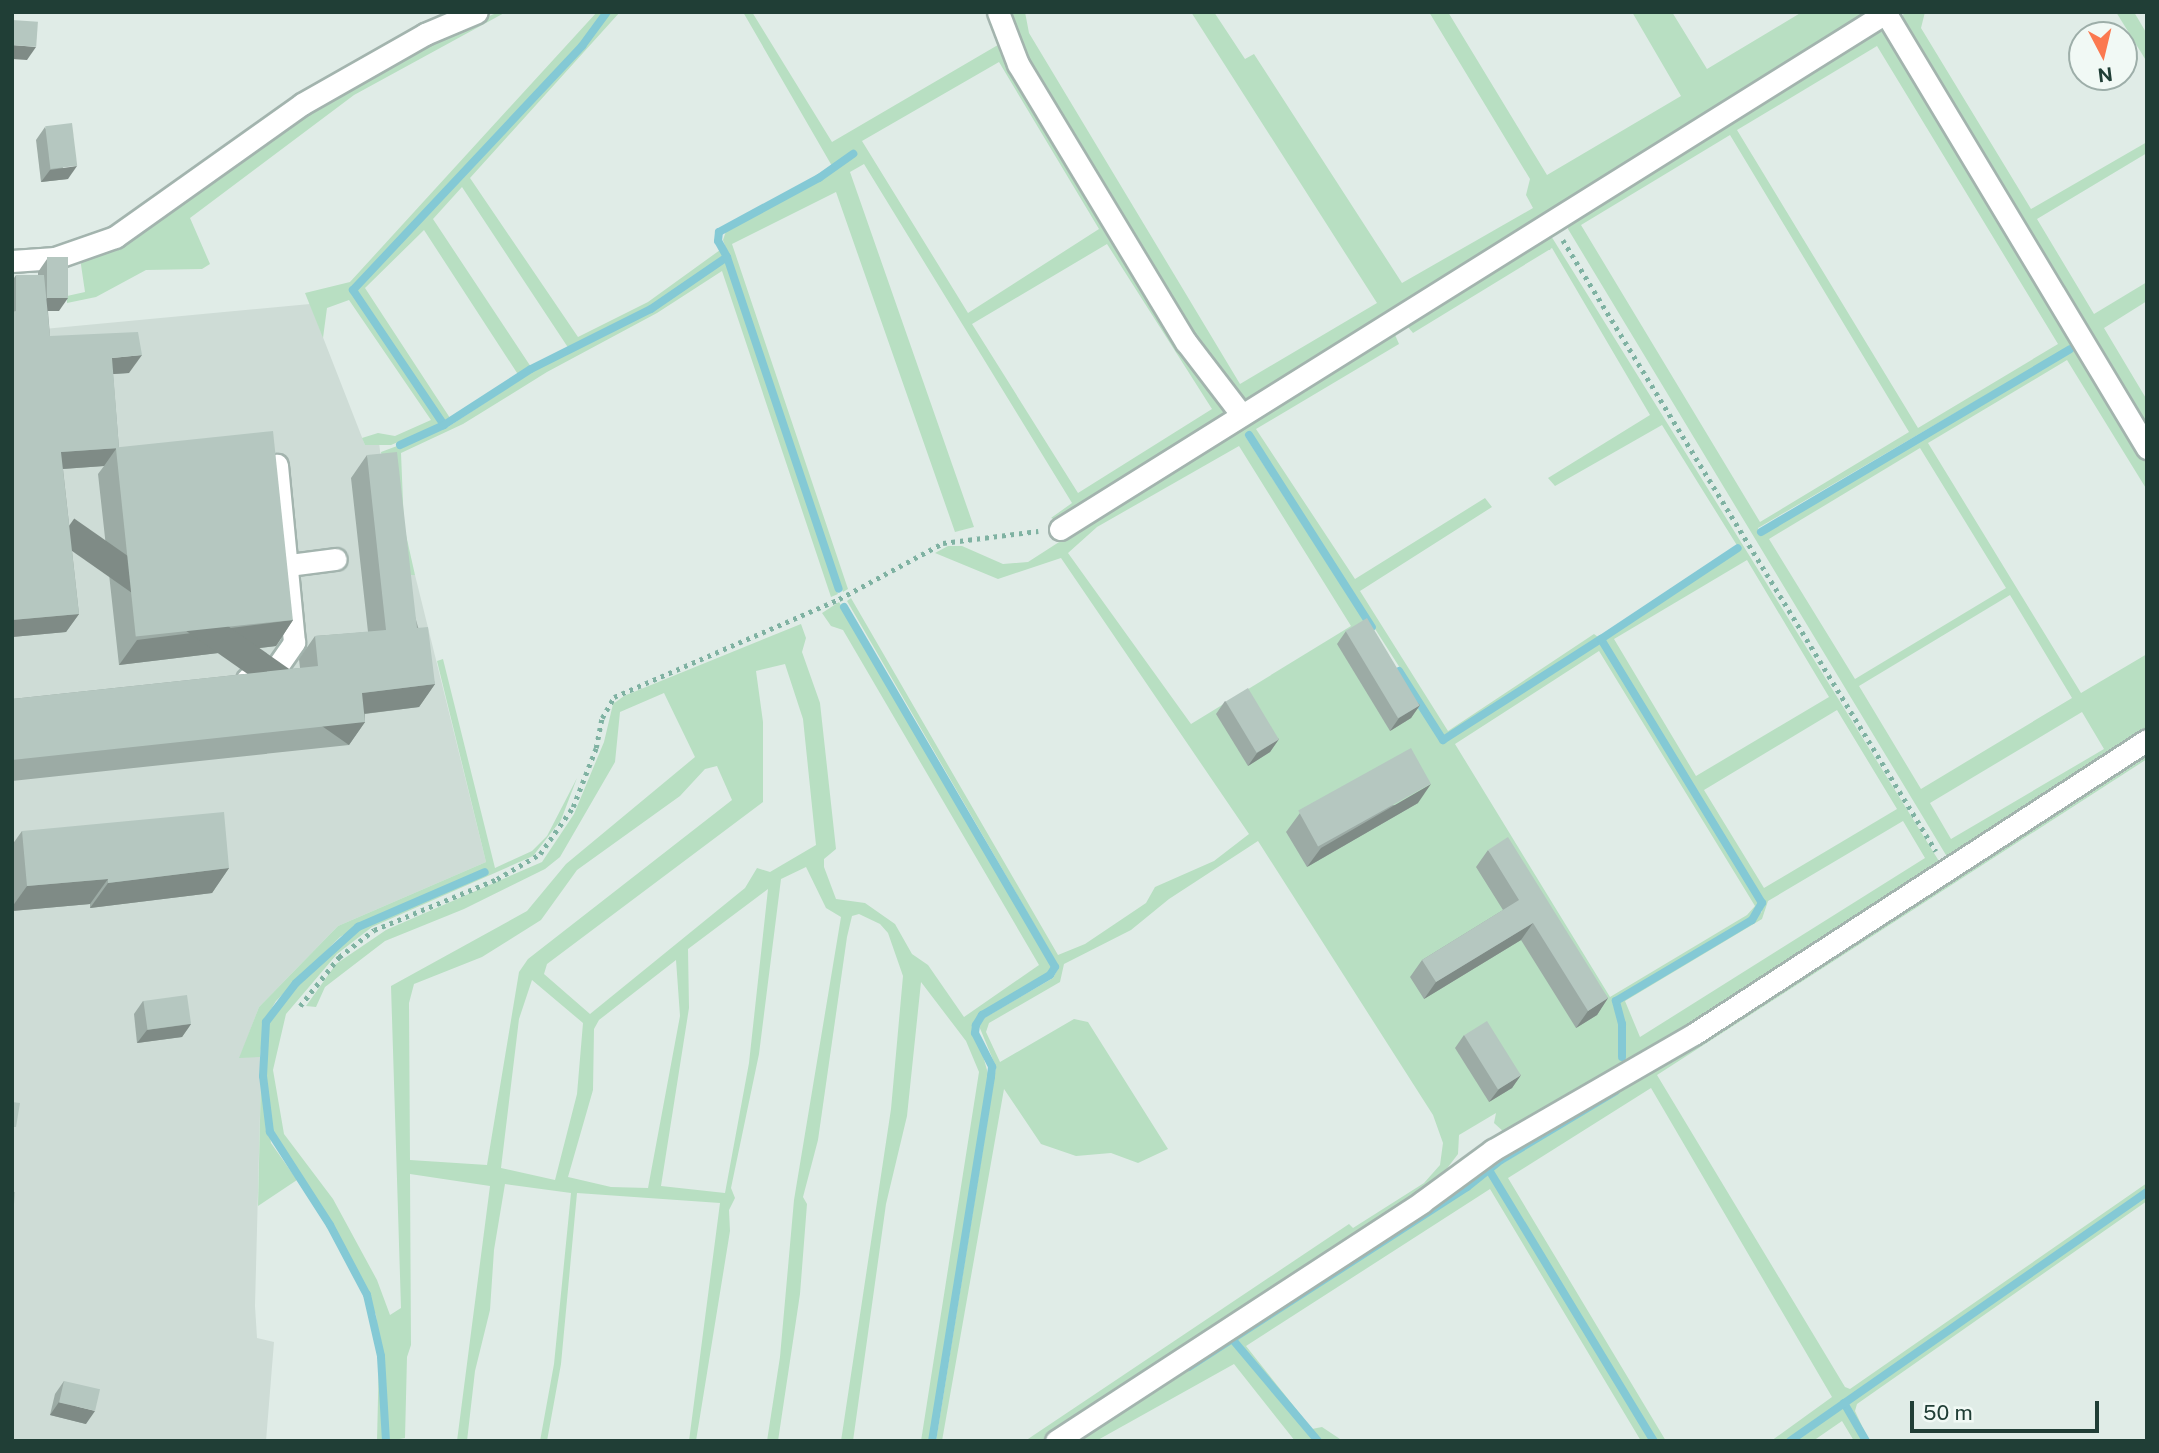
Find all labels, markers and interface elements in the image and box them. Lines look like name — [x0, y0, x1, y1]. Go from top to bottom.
north arrow — [2068, 21, 2138, 91]
text: N — [2097, 63, 2114, 87]
scale bar — [1914, 1386, 2103, 1430]
text: 50 m — [1923, 1400, 1973, 1425]

